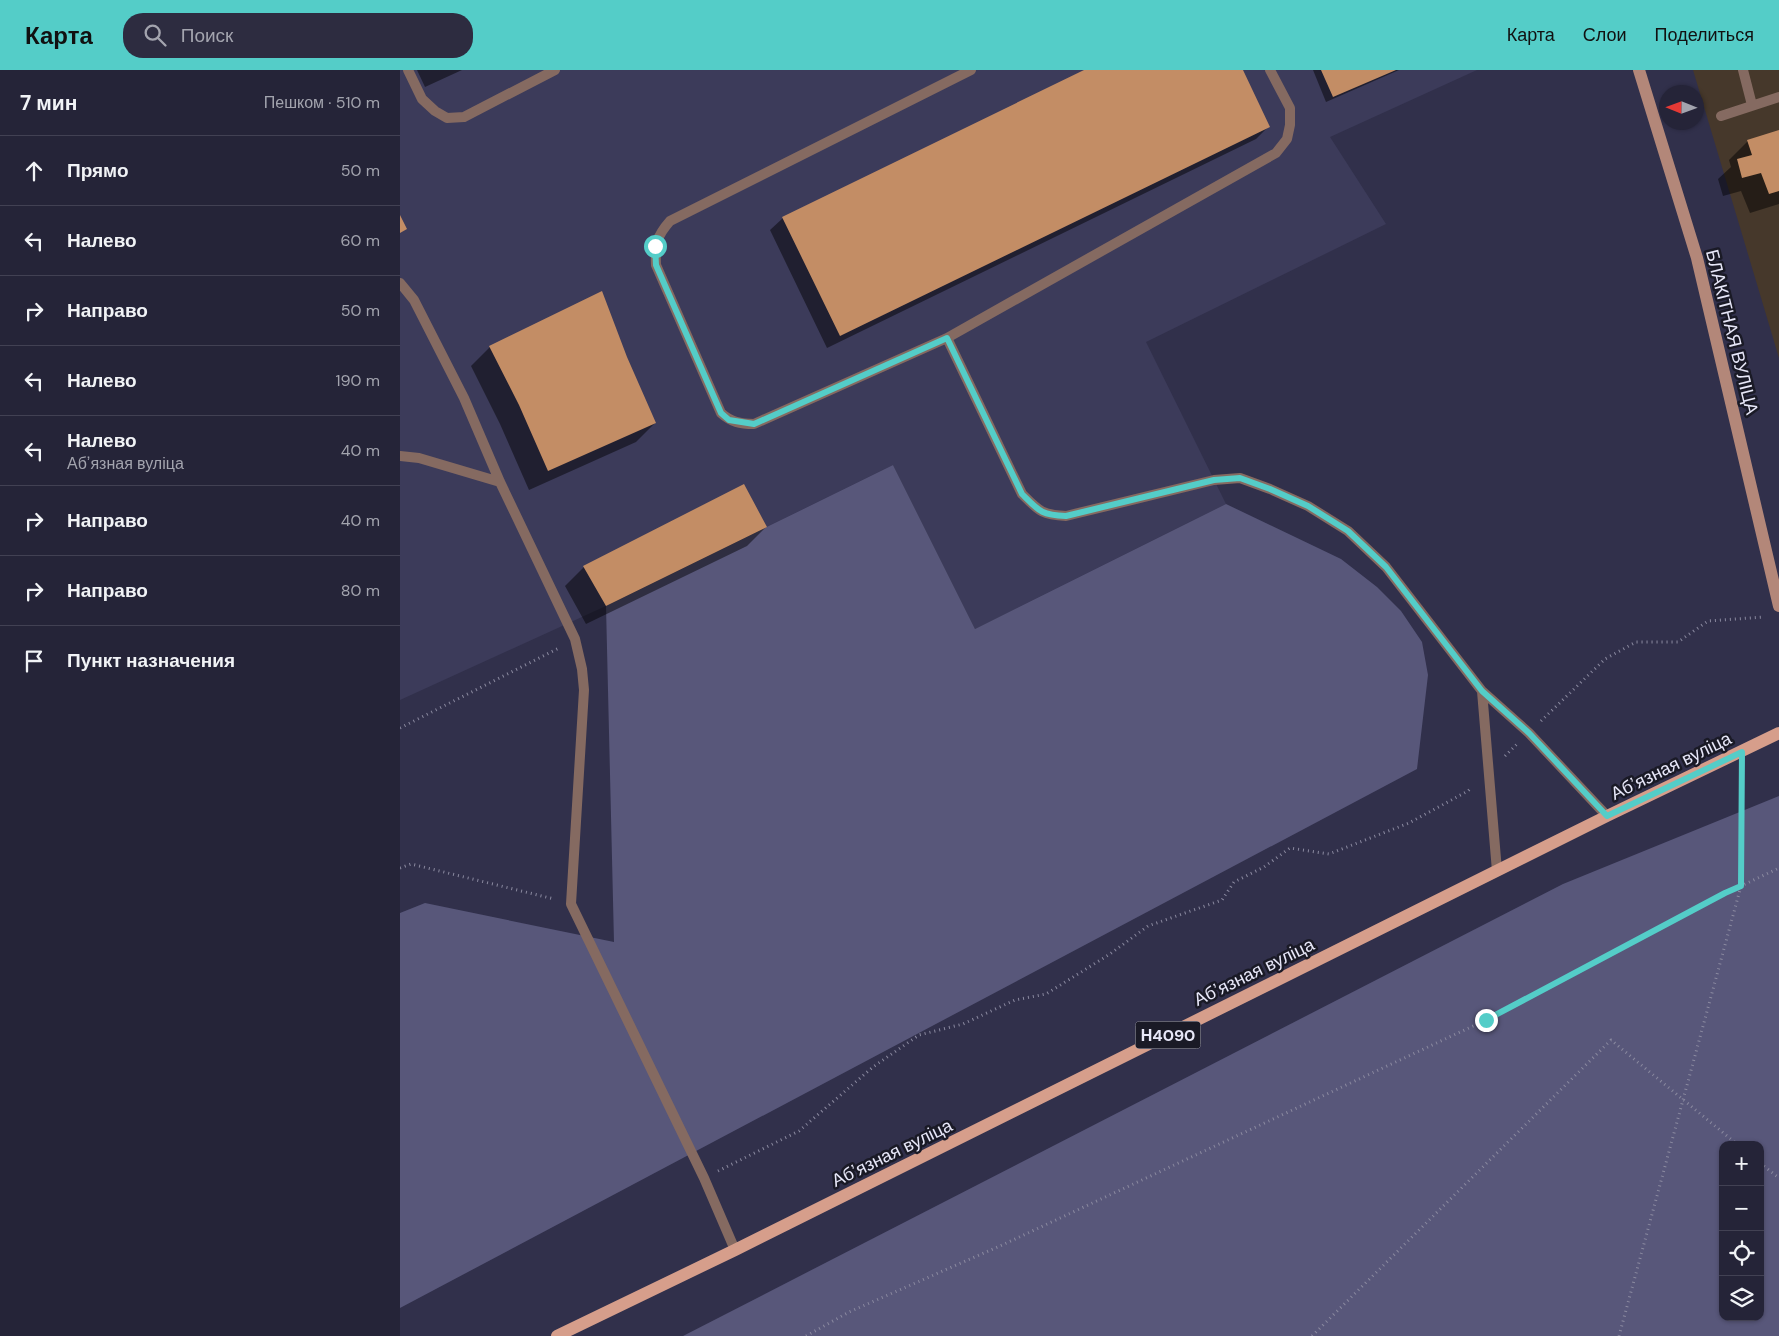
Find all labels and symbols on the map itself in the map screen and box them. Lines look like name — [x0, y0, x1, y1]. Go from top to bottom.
north arrow — [1659, 85, 1704, 130]
route start — [644, 235, 667, 258]
street label: БЛАКІТНАЯ ВУЛІЦА — [1700, 247, 1764, 417]
street label: Абʼязная вуліца — [1607, 726, 1736, 806]
street label: Абʼязная вуліца — [1190, 932, 1319, 1012]
route end — [1475, 1009, 1498, 1032]
road number: Н4090 — [1136, 1022, 1200, 1048]
street label: Абʼязная вуліца — [828, 1113, 957, 1193]

